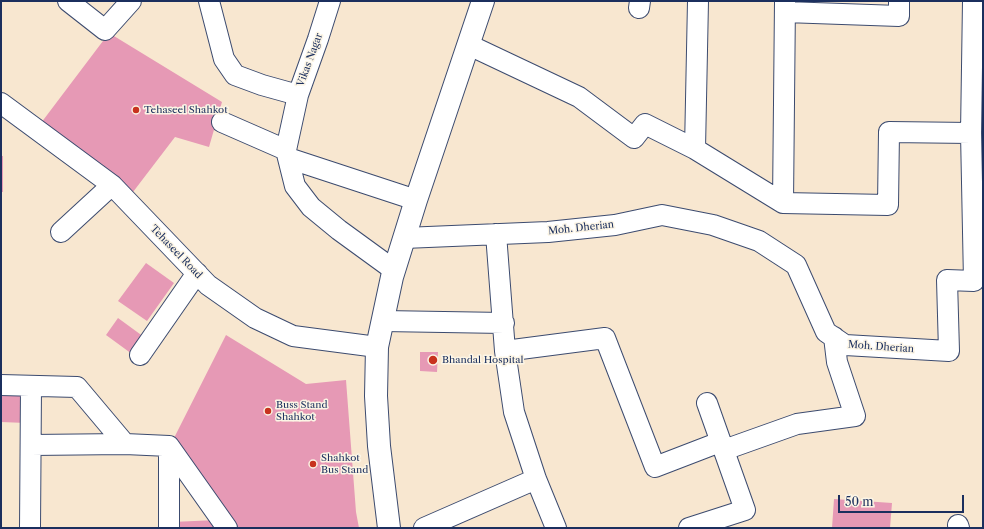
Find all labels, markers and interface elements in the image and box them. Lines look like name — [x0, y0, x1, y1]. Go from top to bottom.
street label: Vikas Nagar — [295, 32, 325, 88]
place label: Tehaseel Shahkot — [144, 104, 228, 116]
marker: Tehaseel Shahkot — [131, 105, 141, 115]
street label: Moh. Dherian — [547, 219, 615, 237]
street label: Tehaseel Road — [148, 223, 204, 281]
street label: Moh. Dherian — [848, 339, 914, 355]
marker: Bhandal Hospital — [427, 354, 439, 366]
place label: Bhandal Hospital — [442, 354, 524, 366]
place label: Buss Stand Shahkot — [276, 399, 328, 422]
marker: Buss Stand Shahkot — [263, 406, 273, 416]
place label: Shahkot Bus Stand — [321, 452, 368, 476]
marker: Shahkot Bus Stand — [308, 459, 318, 469]
scale bar — [840, 487, 966, 513]
text: 50 m — [845, 494, 874, 509]

